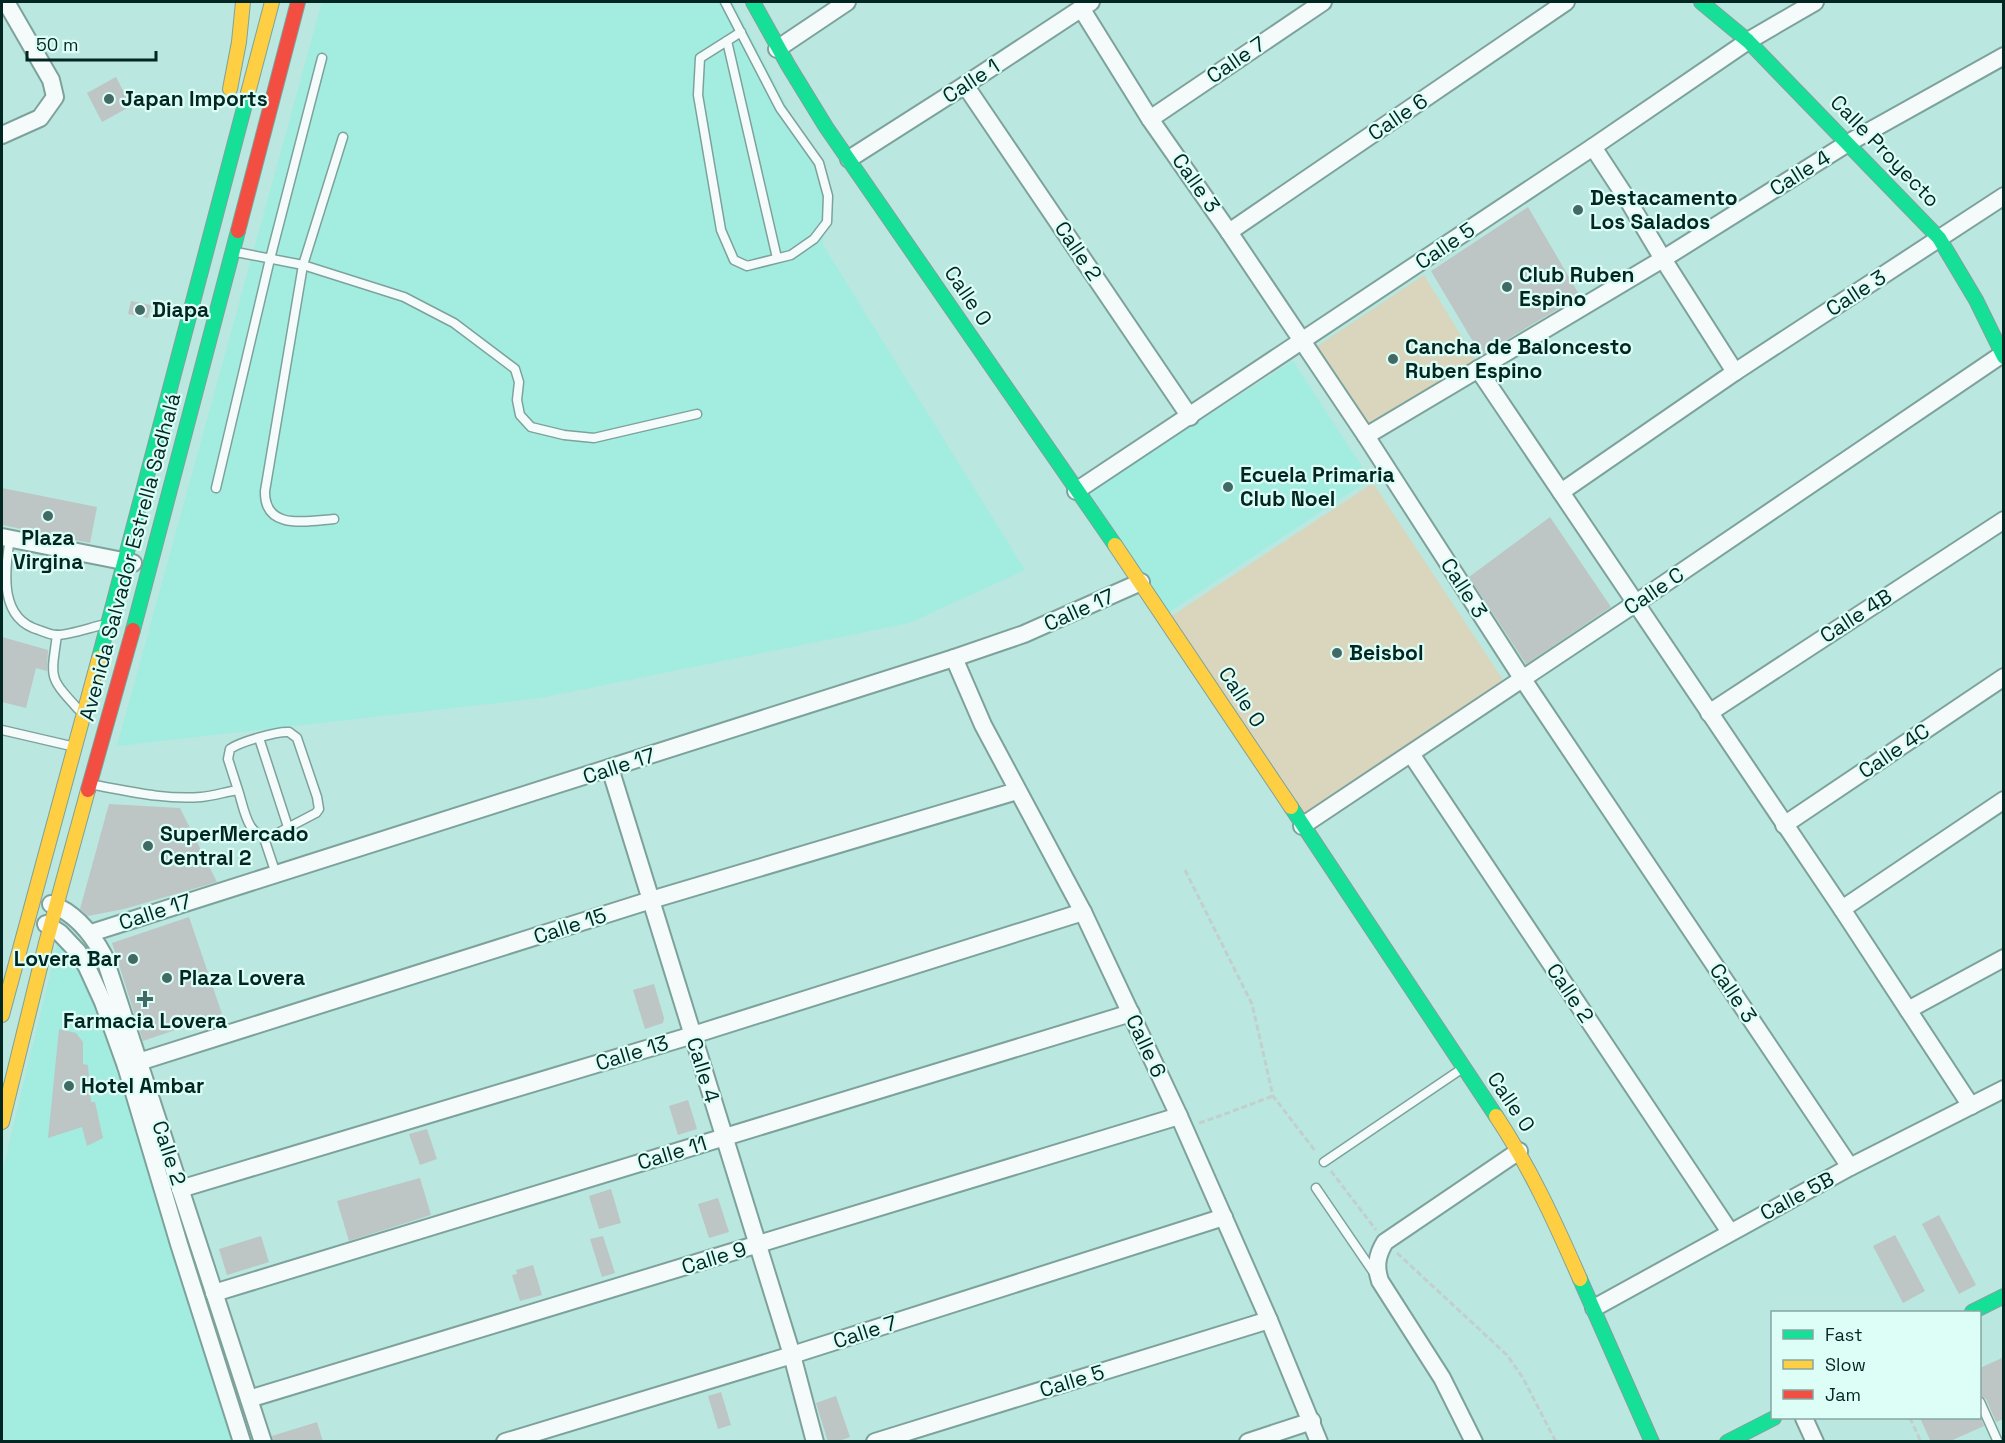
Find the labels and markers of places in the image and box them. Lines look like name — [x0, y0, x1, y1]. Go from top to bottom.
place label: Japan Imports — [121, 85, 268, 112]
marker: Japan Imports — [102, 92, 116, 106]
place label: Destacamento Los Salados — [1590, 184, 1738, 235]
marker: Destacamento Los Salados — [1571, 203, 1585, 217]
place label: Club Ruben Espino — [1519, 261, 1634, 312]
marker: Club Ruben Espino — [1500, 280, 1514, 294]
place label: Diapa — [152, 296, 209, 323]
marker: Diapa — [133, 303, 147, 317]
place label: Cancha de Baloncesto Ruben Espino — [1405, 333, 1632, 384]
marker: Cancha de Baloncesto Ruben Espino — [1386, 352, 1400, 366]
place label: Ecuela Primaria Club Noel — [1240, 461, 1395, 512]
marker: Ecuela Primaria Club Noel — [1221, 480, 1235, 494]
marker: Plaza Virgina — [41, 509, 55, 523]
place label: Plaza Virgina — [13, 524, 83, 575]
place label: Beisbol — [1349, 639, 1424, 666]
marker: Beisbol — [1330, 646, 1344, 660]
place label: SuperMercado Central 2 — [160, 820, 309, 871]
marker: SuperMercado Central 2 — [141, 839, 155, 853]
place label: Lovera Bar — [14, 945, 121, 972]
marker: Lovera Bar — [126, 952, 140, 966]
place label: Plaza Lovera — [179, 964, 305, 991]
marker: Plaza Lovera — [160, 971, 174, 985]
marker: Farmacia Lovera — [138, 992, 152, 1006]
place label: Farmacia Lovera — [63, 1007, 227, 1034]
place label: Hotel Ambar — [81, 1072, 204, 1099]
marker: Hotel Ambar — [62, 1079, 76, 1093]

